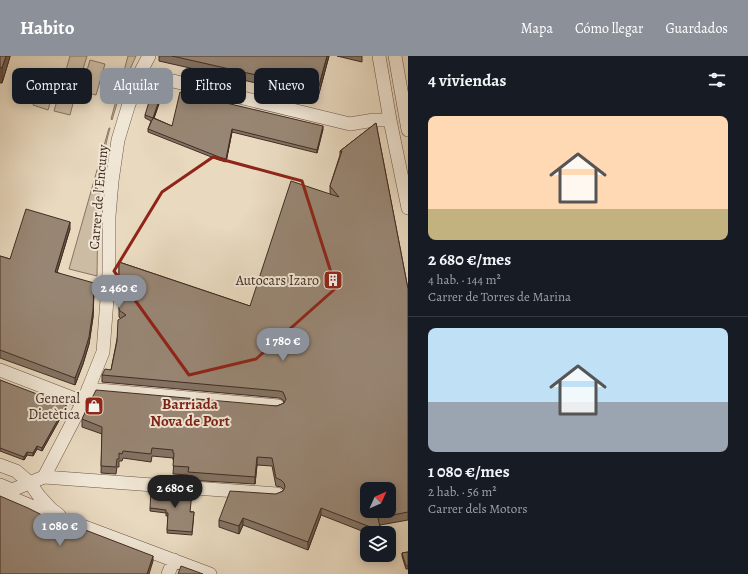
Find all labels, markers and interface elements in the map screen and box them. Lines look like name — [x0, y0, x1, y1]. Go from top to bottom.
text: Habito — [20, 15, 74, 41]
text: Mapa — [521, 19, 553, 38]
text: Cómo llegar — [575, 19, 643, 38]
text: Guardados — [665, 19, 728, 38]
chip: Comprar — [12, 68, 92, 104]
chip: Alquilar — [100, 68, 173, 104]
chip: Filtros — [181, 68, 246, 104]
chip: Nuevo — [254, 68, 319, 104]
text: 4 viviendas — [428, 69, 506, 92]
icon: filters — [706, 69, 728, 91]
icon: home — [542, 142, 614, 214]
street label: Carrer de l'Encuny — [84, 143, 113, 250]
text: 2 680 €/mes — [428, 248, 511, 271]
building icon: Autocars Izaro — [322, 269, 344, 291]
place label: Autocars Izaro — [235, 271, 319, 290]
text: 4 hab. · 144 m² — [428, 271, 501, 288]
pin: 2 460 € — [82, 275, 156, 309]
text: 2 460 € — [101, 279, 138, 296]
text: Carrer de Torres de Marina — [428, 288, 571, 305]
pin: 1 780 € — [246, 328, 320, 362]
text: 1 780 € — [266, 332, 300, 349]
icon: home — [542, 354, 614, 426]
place label: General Dietètica — [28, 389, 81, 424]
district label: Barriada Nova de Port — [150, 394, 230, 431]
shop icon: General Dietètica — [83, 395, 105, 417]
text: 1 080 €/mes — [428, 460, 510, 483]
pin: 2 680 € — [138, 475, 212, 509]
text: 2 680 € — [156, 479, 194, 496]
north arrow — [360, 482, 396, 518]
map controls — [360, 482, 396, 562]
text: 2 hab. · 56 m² — [428, 483, 497, 500]
text: Carrer dels Motors — [428, 500, 527, 517]
pin: 1 080 € — [23, 513, 97, 547]
text: 1 080 € — [42, 517, 78, 534]
button: layers — [360, 526, 396, 562]

